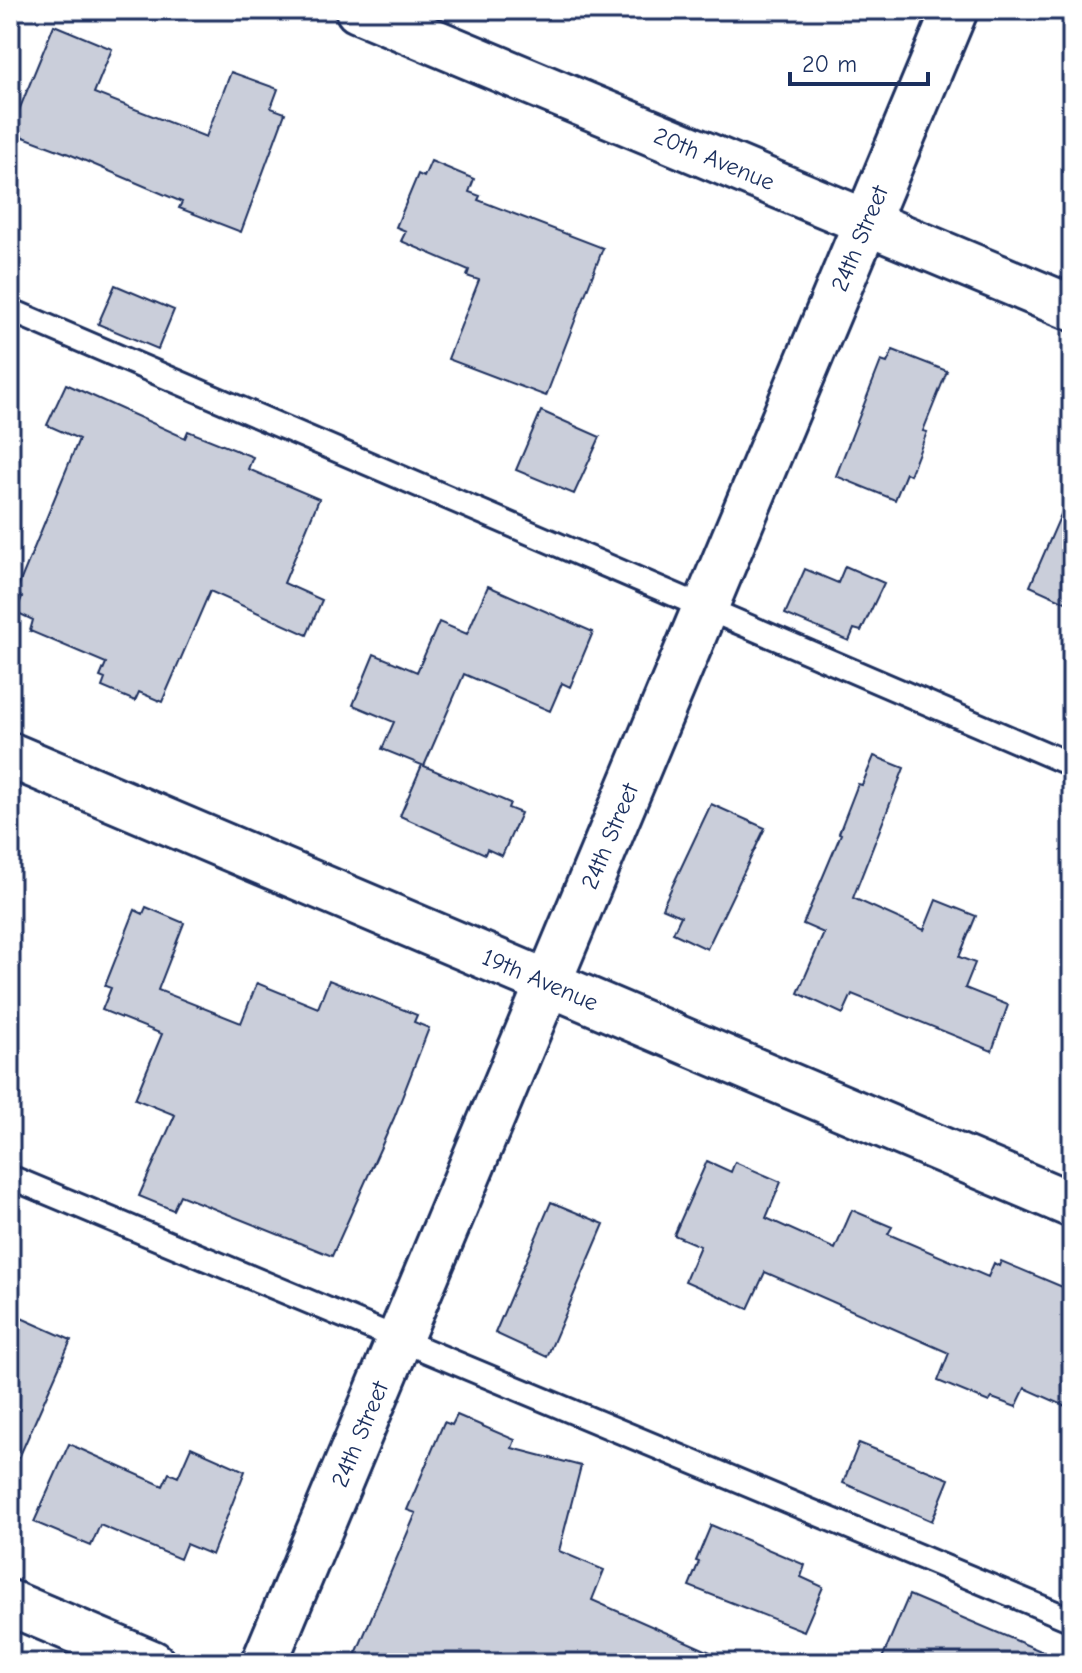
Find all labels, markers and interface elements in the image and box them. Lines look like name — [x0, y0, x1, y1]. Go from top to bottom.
scale bar — [790, 36, 928, 86]
text: 20 m — [802, 50, 857, 78]
street label: 20th Avenue — [650, 121, 779, 196]
street label: 24th Street — [825, 180, 894, 296]
street label: 24th Street — [575, 778, 645, 893]
street label: 19th Avenue — [478, 943, 603, 1017]
street label: 24th Street — [325, 1376, 395, 1491]

